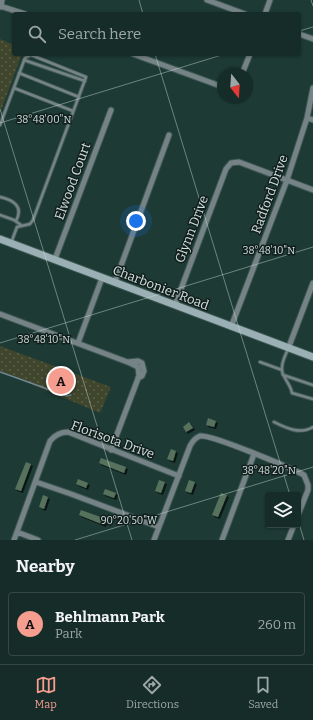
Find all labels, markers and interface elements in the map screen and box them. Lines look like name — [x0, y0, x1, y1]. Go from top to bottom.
search box — [12, 12, 301, 56]
icon: search — [26, 23, 48, 45]
text: Search here — [58, 25, 141, 43]
north arrow — [217, 68, 253, 104]
text: 38°48'00"N — [17, 114, 71, 126]
street label: Elwood Court — [52, 140, 93, 222]
street label: Radford Drive — [248, 153, 291, 236]
street label: Glynn Drive — [172, 193, 211, 265]
your location — [126, 211, 146, 231]
text: 38°48'10"N — [243, 245, 295, 257]
street label: Charbonier Road — [111, 262, 211, 313]
text: 38°48'10"N — [18, 334, 70, 346]
pin: A — [48, 366, 74, 396]
street label: Florisota Drive — [69, 417, 157, 462]
text: 38°48'20"N — [242, 465, 296, 477]
map controls — [265, 492, 301, 528]
button: layers — [265, 492, 301, 528]
text: 90°20'50"W — [101, 515, 158, 527]
text: Nearby — [16, 556, 75, 577]
text: Behlmann Park — [55, 608, 165, 626]
text: A — [25, 617, 35, 632]
text: 260 m — [258, 617, 296, 632]
text: Park — [55, 626, 82, 641]
tab: Map — [35, 674, 57, 711]
tab: Directions — [126, 674, 179, 711]
tab: Saved — [248, 674, 278, 711]

